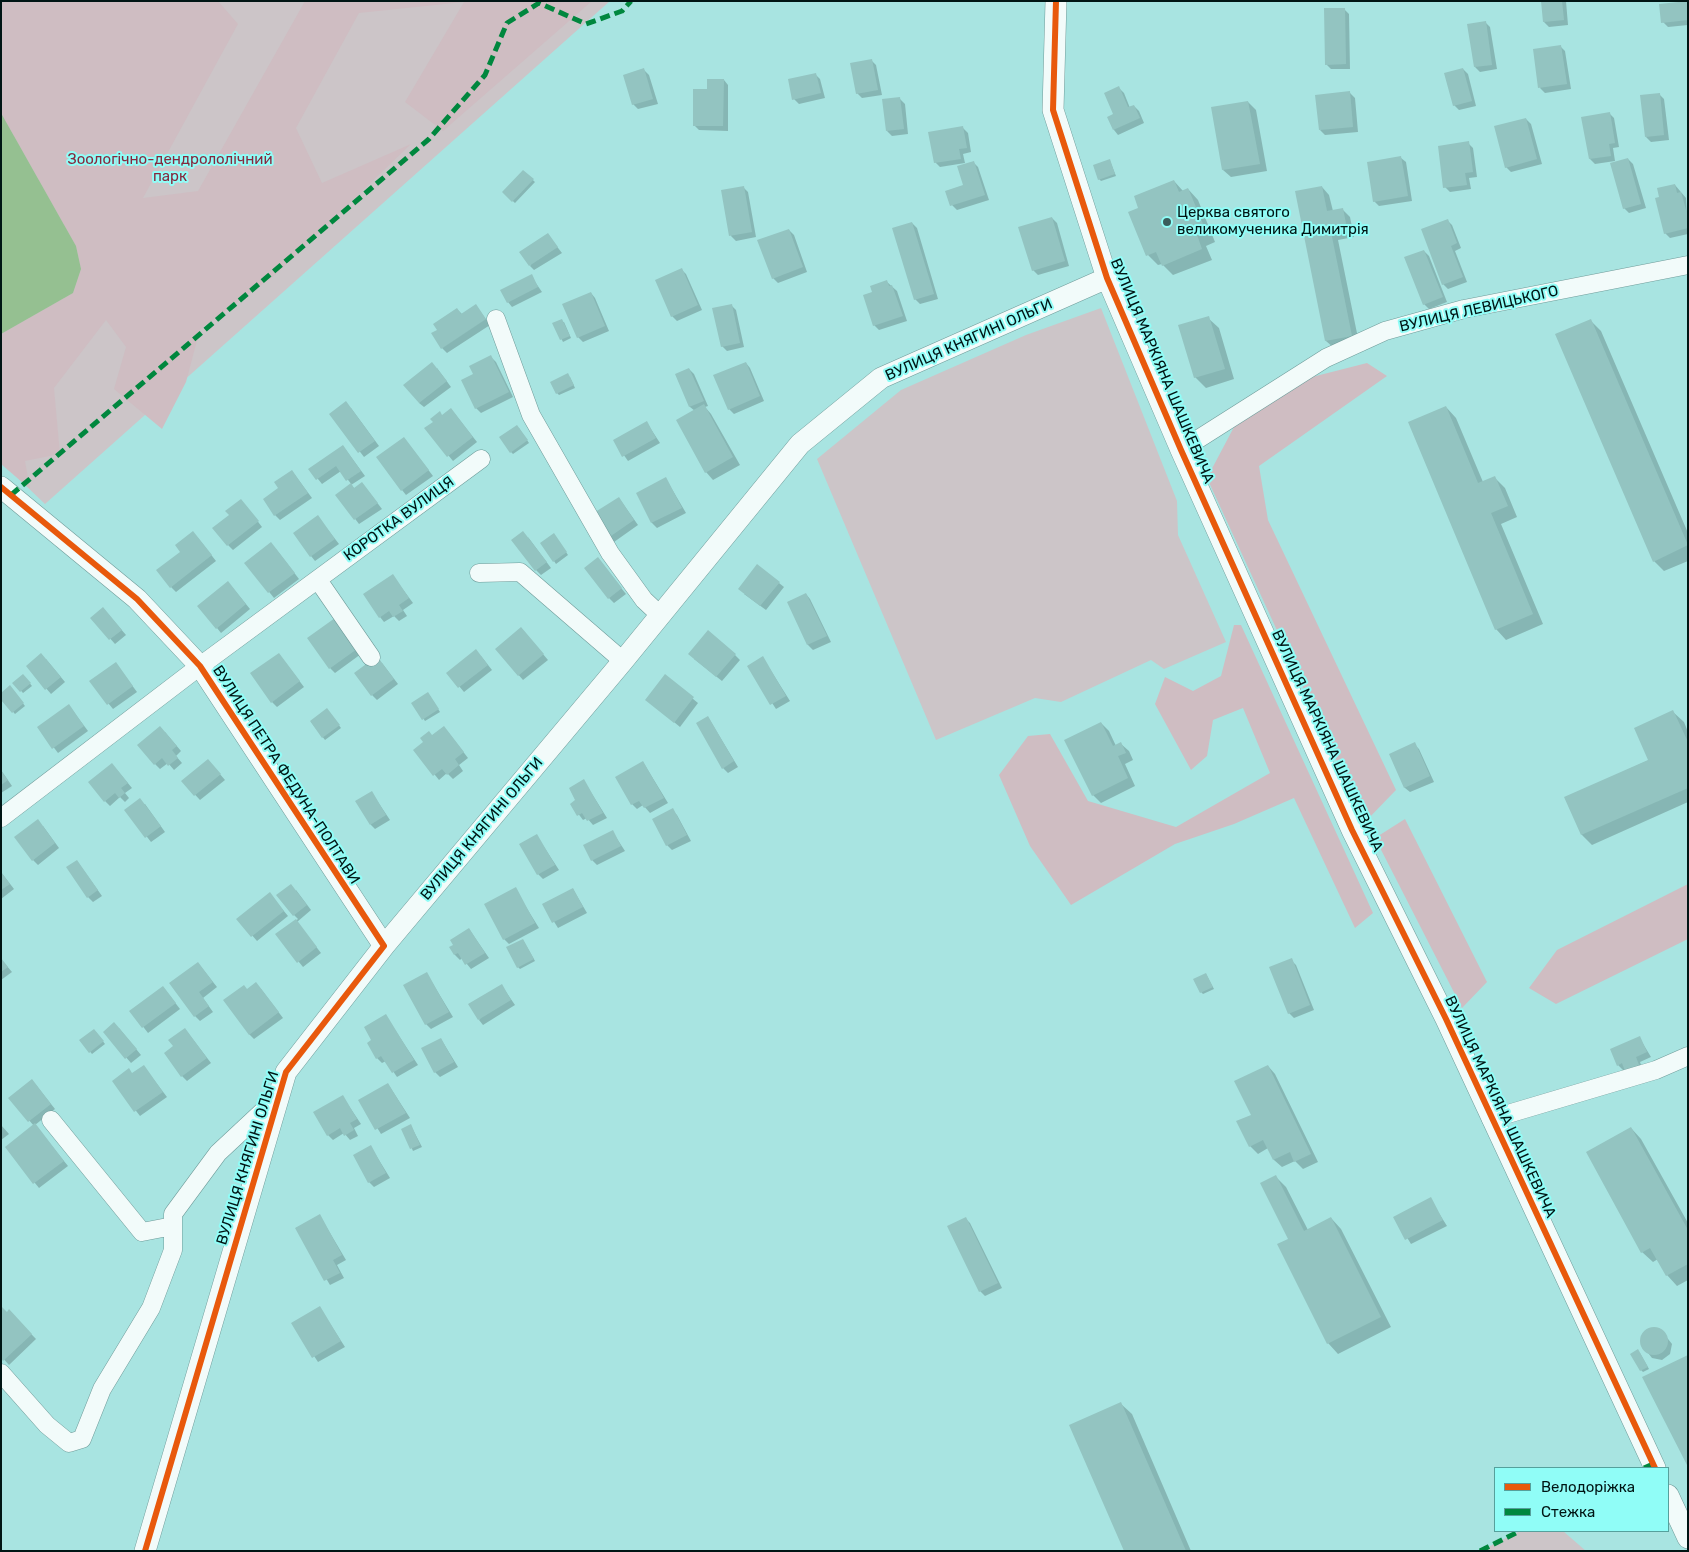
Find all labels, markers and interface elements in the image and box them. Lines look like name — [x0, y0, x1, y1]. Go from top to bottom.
park label: Зоологічно-дендрололічний парк — [67, 151, 273, 186]
place label: Церква святого великомученика Димитрія — [1177, 204, 1369, 239]
marker: Церква святого великомученика Димитрія — [1161, 216, 1173, 228]
street label: ВУЛИЦЯ МАРКІЯНА ШАШКЕВИЧА — [1106, 256, 1218, 486]
street label: ВУЛИЦЯ ЛЕВИЦЬКОГО — [1398, 282, 1560, 336]
street label: ВУЛИЦЯ КНЯГИНІ ОЛЬГИ — [883, 295, 1055, 385]
street label: КОРОТКА ВУЛИЦЯ — [340, 473, 458, 565]
street label: ВУЛИЦЯ МАРКІЯНА ШАШКЕВИЧА — [1268, 627, 1386, 855]
street label: ВУЛИЦЯ ПЕТРА ФЕДУНА-ПОЛТАВИ — [208, 662, 364, 888]
street label: ВУЛИЦЯ КНЯГИНІ ОЛЬГИ — [417, 754, 547, 904]
street label: ВУЛИЦЯ МАРКІЯНА ШАШКЕВИЧА — [1441, 993, 1559, 1221]
street label: ВУЛИЦЯ КНЯГИНІ ОЛЬГИ — [213, 1069, 283, 1247]
legend — [1494, 1467, 1669, 1532]
text: Велодоріжка — [1541, 1478, 1635, 1496]
text: Стежка — [1541, 1503, 1595, 1521]

